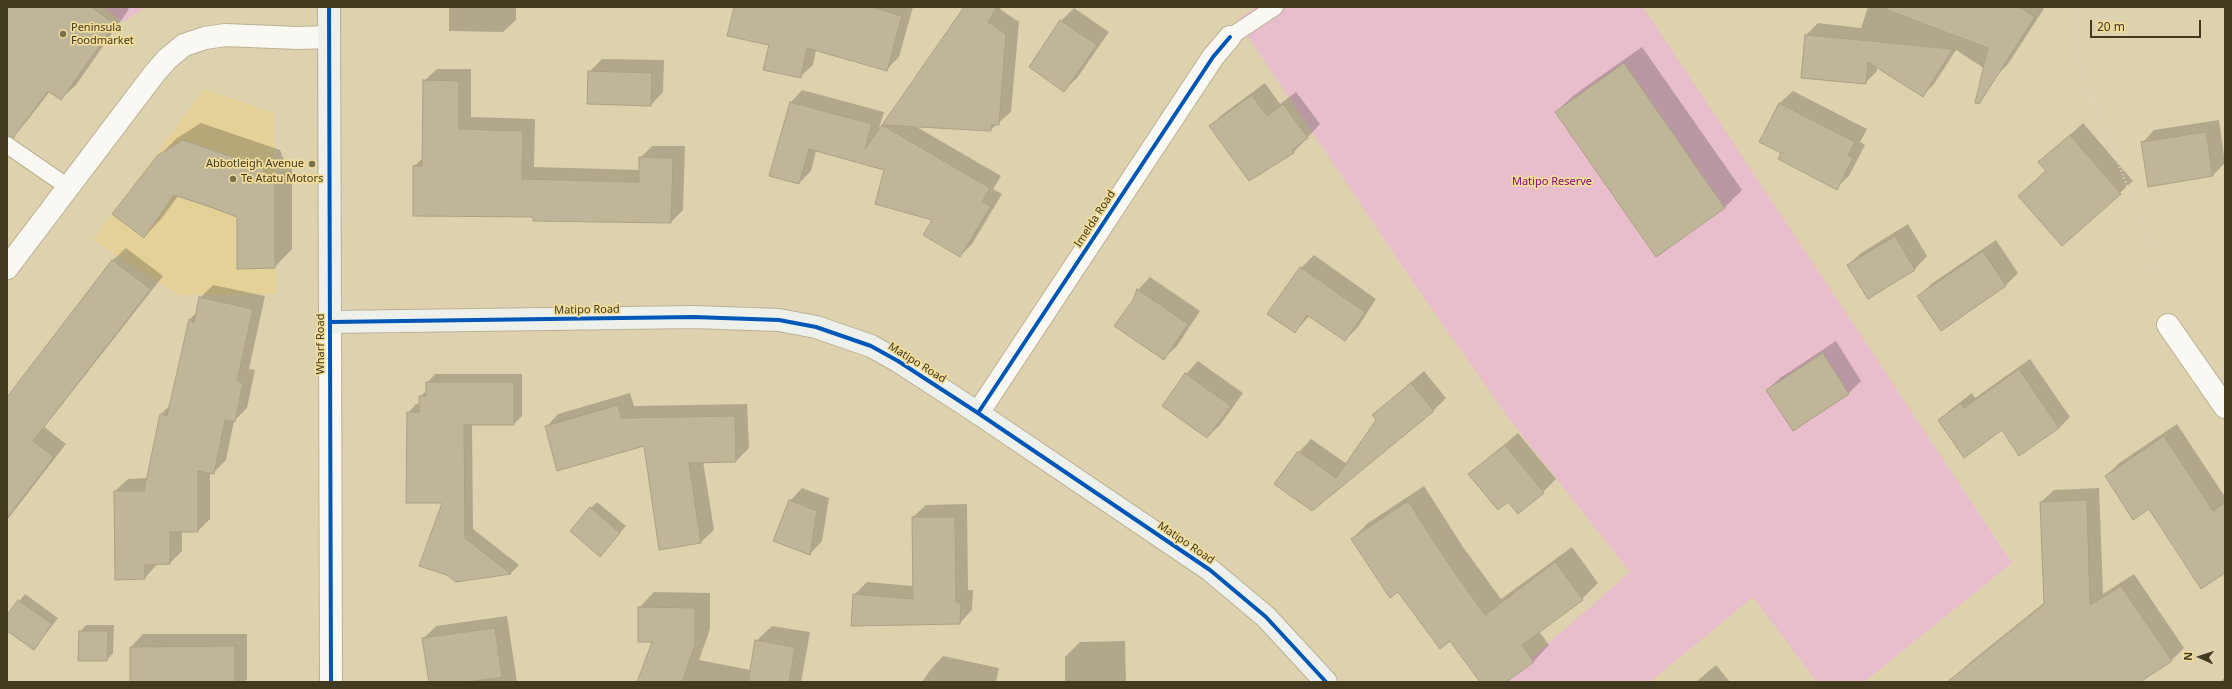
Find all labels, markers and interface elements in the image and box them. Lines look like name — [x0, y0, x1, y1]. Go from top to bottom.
scale bar — [2092, 12, 2203, 38]
text: 20 m — [2097, 18, 2125, 35]
place label: Peninsula Foodmarket — [71, 21, 134, 47]
marker: Peninsula Foodmarket — [58, 29, 68, 39]
place label: Abbotleigh Avenue — [206, 157, 304, 171]
marker: Abbotleigh Avenue — [307, 159, 317, 169]
place label: Te Atatu Motors — [241, 172, 323, 186]
marker: Te Atatu Motors — [228, 174, 238, 184]
park label: Matipo Reserve — [1512, 175, 1592, 189]
street label: Imelda Road — [1072, 188, 1118, 250]
street label: Matipo Road — [554, 303, 620, 317]
street label: Wharf Road — [314, 314, 328, 374]
street label: Matipo Road — [886, 340, 948, 386]
street label: Matipo Road — [1155, 519, 1217, 567]
north arrow — [2180, 637, 2220, 677]
text: N — [2180, 651, 2195, 661]

